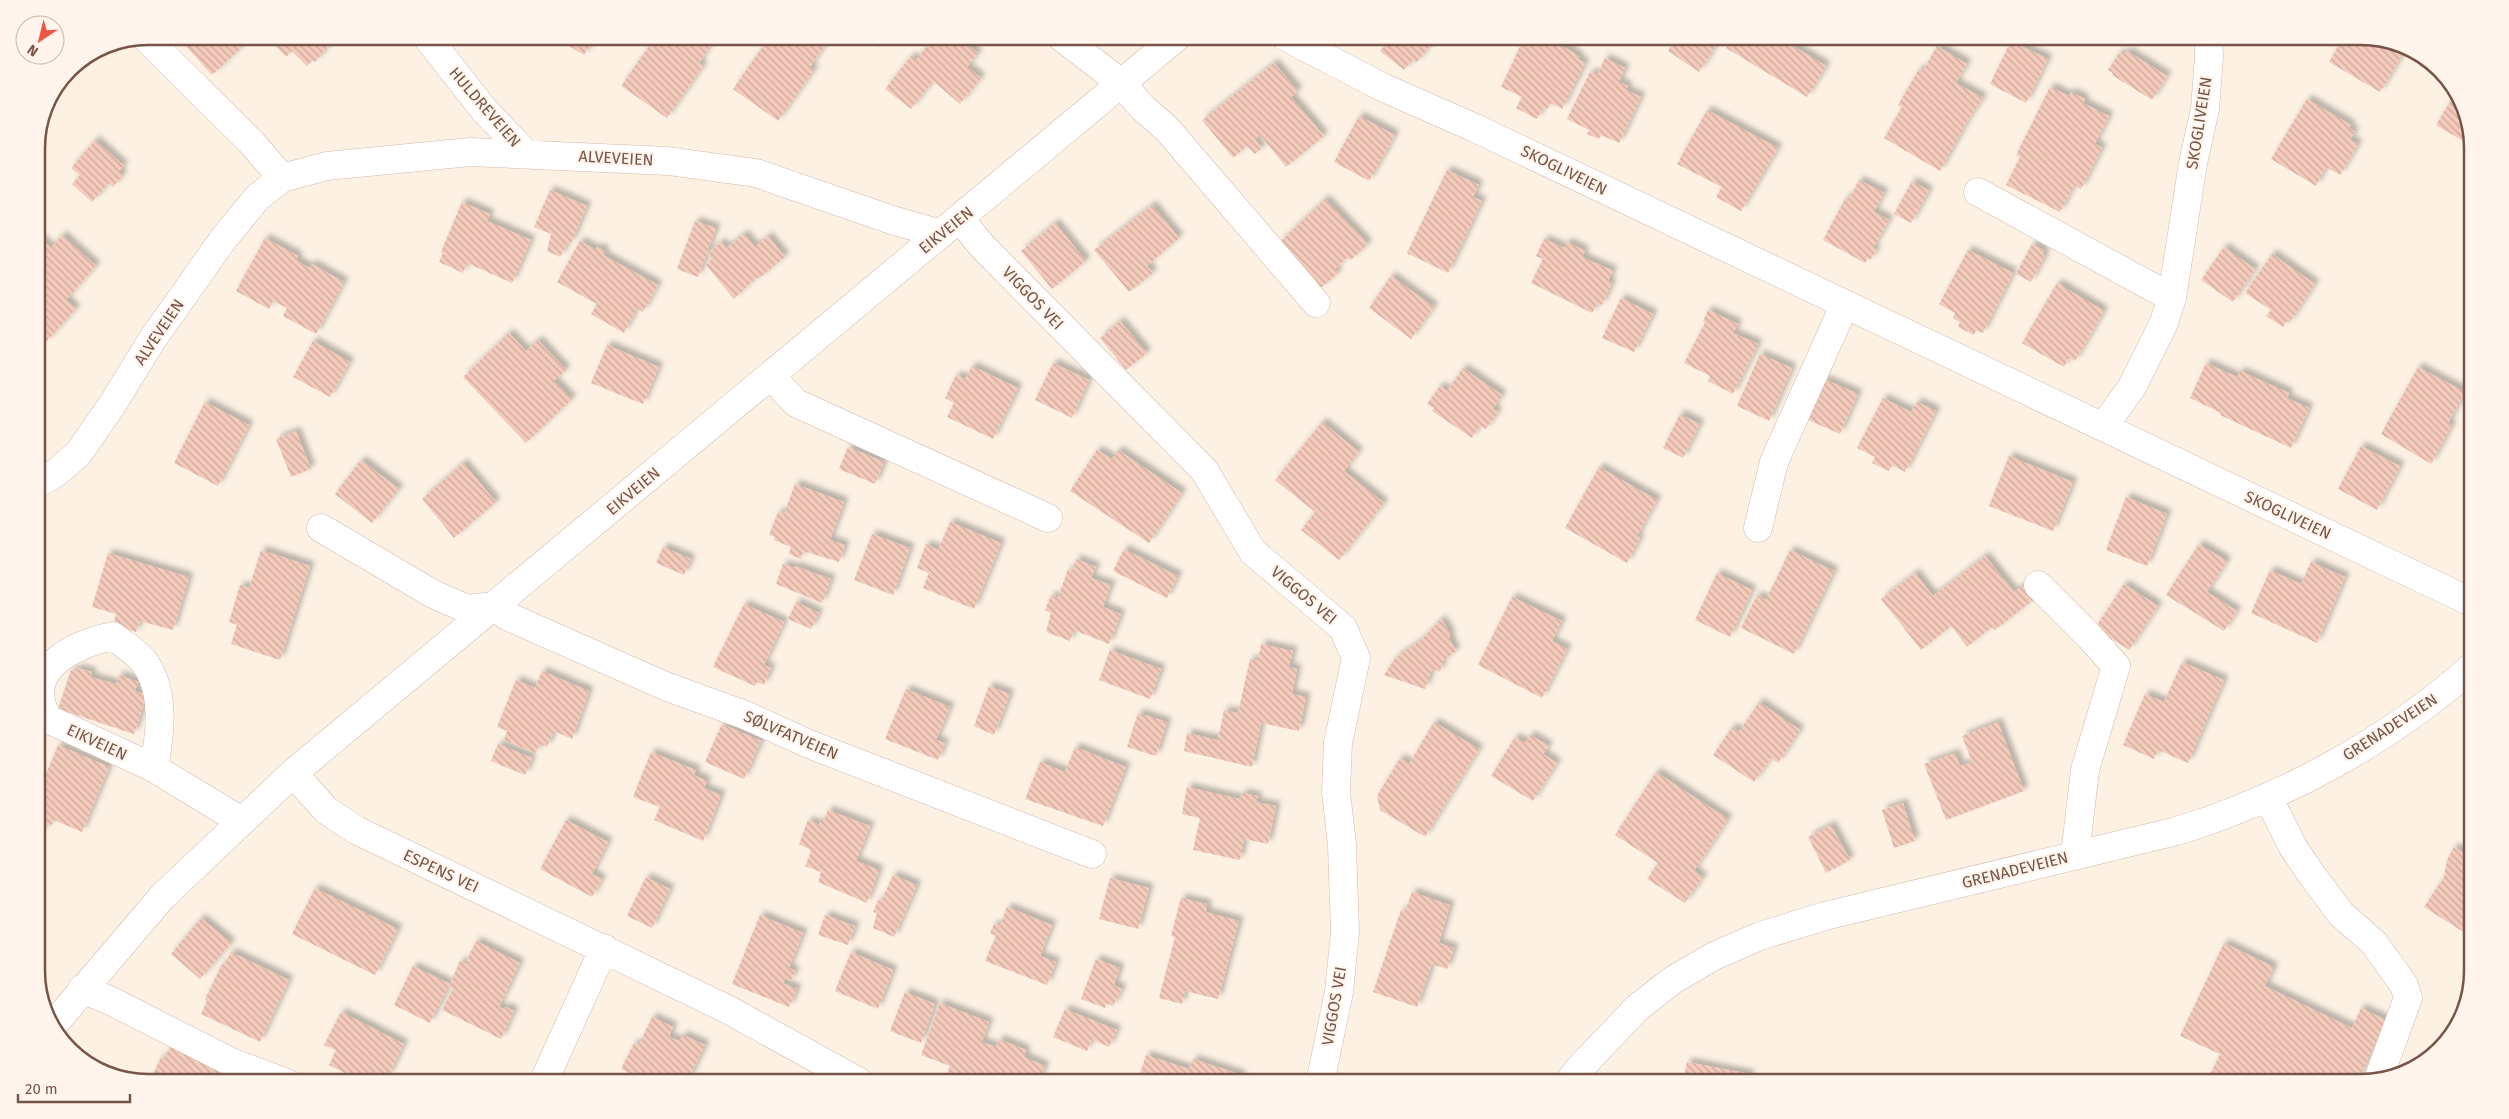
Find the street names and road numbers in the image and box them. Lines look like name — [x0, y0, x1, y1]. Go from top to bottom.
street label: HULDREVEIEN — [445, 63, 525, 151]
street label: SKOGLIVEIEN — [2182, 75, 2216, 171]
street label: SKOGLIVEIEN — [1518, 141, 1610, 199]
street label: ALVEVEIEN — [578, 147, 654, 169]
street label: EIKVEIEN — [915, 202, 977, 258]
street label: VIGGOS VEI — [998, 263, 1068, 333]
street label: ALVEVEIEN — [130, 296, 188, 368]
street label: EIKVEIEN — [602, 463, 664, 519]
street label: SKOGLIVEIEN — [2242, 487, 2334, 543]
street label: VIGGOS VEI — [1267, 562, 1341, 628]
street label: GRENADEVEIEN — [2339, 689, 2441, 765]
street label: SØLVFATVEIEN — [741, 707, 841, 763]
street label: EIKVEIEN — [64, 720, 130, 764]
street label: ESPENS VEI — [400, 845, 482, 897]
street label: GRENADEVEIEN — [1960, 848, 2070, 892]
street label: VIGGOS VEI — [1318, 965, 1350, 1047]

